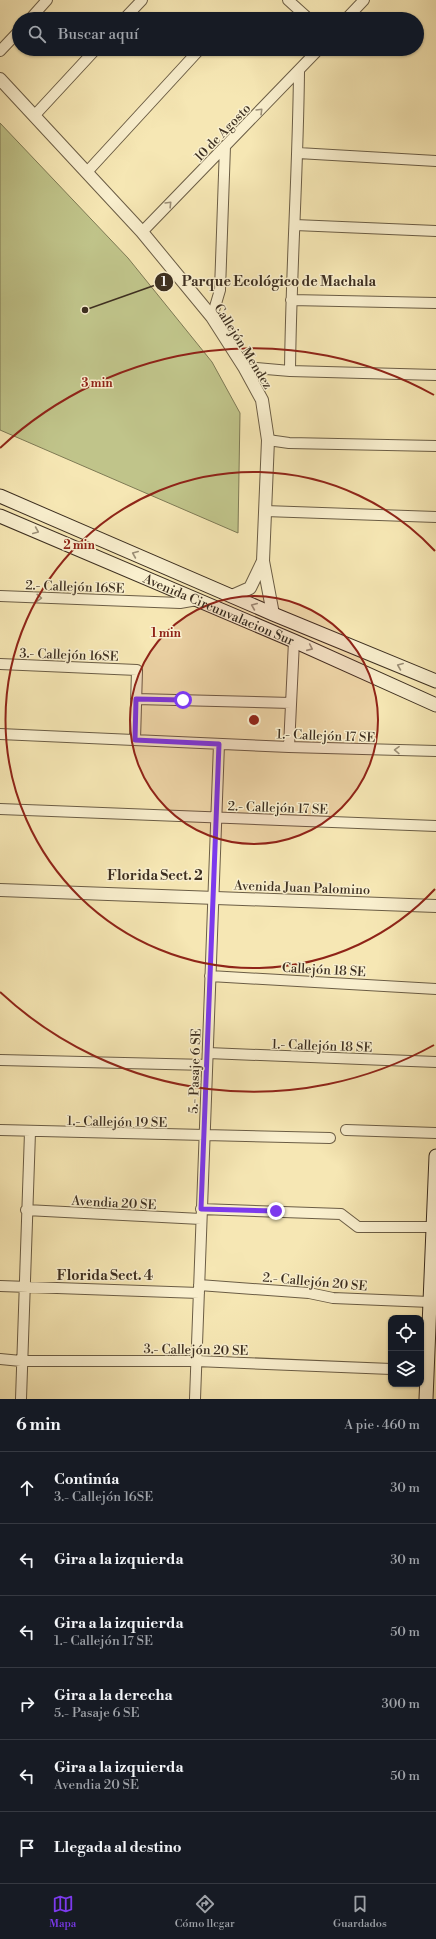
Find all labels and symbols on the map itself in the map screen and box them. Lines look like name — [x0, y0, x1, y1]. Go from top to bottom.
street label: 10 de Agosto — [191, 101, 254, 165]
one-way arrow — [255, 108, 263, 116]
one-way arrow — [164, 201, 172, 209]
callout: Parque Ecológico de Machala — [154, 269, 385, 295]
text: Parque Ecológico de Machala — [182, 273, 377, 291]
text: 1 — [161, 275, 167, 290]
street label: Callejón Mendez — [210, 301, 276, 392]
text: 3 min — [81, 376, 113, 391]
one-way arrow — [31, 526, 39, 534]
text: 2 min — [63, 538, 95, 553]
one-way arrow — [131, 551, 139, 559]
street label: Avenida Circunvalacion Sur — [140, 570, 297, 649]
street label: 2.- Callejón 16SE — [25, 577, 125, 597]
one-way arrow — [36, 593, 42, 602]
one-way arrow — [251, 602, 258, 610]
text: 1 min — [151, 626, 182, 641]
one-way arrow — [306, 643, 313, 651]
street label: 3.- Callejón 16SE — [19, 645, 119, 665]
one-way arrow — [396, 663, 403, 671]
route start — [174, 691, 192, 709]
centre of rings — [247, 713, 261, 727]
street label: 1.- Callejón 17 SE — [276, 726, 376, 746]
one-way arrow — [394, 746, 400, 754]
street label: 2.- Callejón 17 SE — [227, 798, 329, 818]
district label: Florida Sect. 2 — [107, 867, 203, 885]
street label: Avenida Juan Palomino — [232, 878, 370, 898]
street label: Callejón 18 SE — [281, 960, 366, 980]
street label: 5.- Pasaje 6 SE — [186, 1028, 204, 1114]
street label: 1.- Callejón 18 SE — [271, 1036, 373, 1056]
street label: 1.- Callejón 19 SE — [67, 1113, 167, 1131]
street label: Avendia 20 SE — [70, 1193, 157, 1213]
route end — [267, 1202, 285, 1220]
district label: Florida Sect. 4 — [57, 1267, 153, 1285]
street label: 2.- Callejón 20 SE — [262, 1269, 368, 1295]
street label: 3.- Callejón 20 SE — [143, 1341, 249, 1359]

